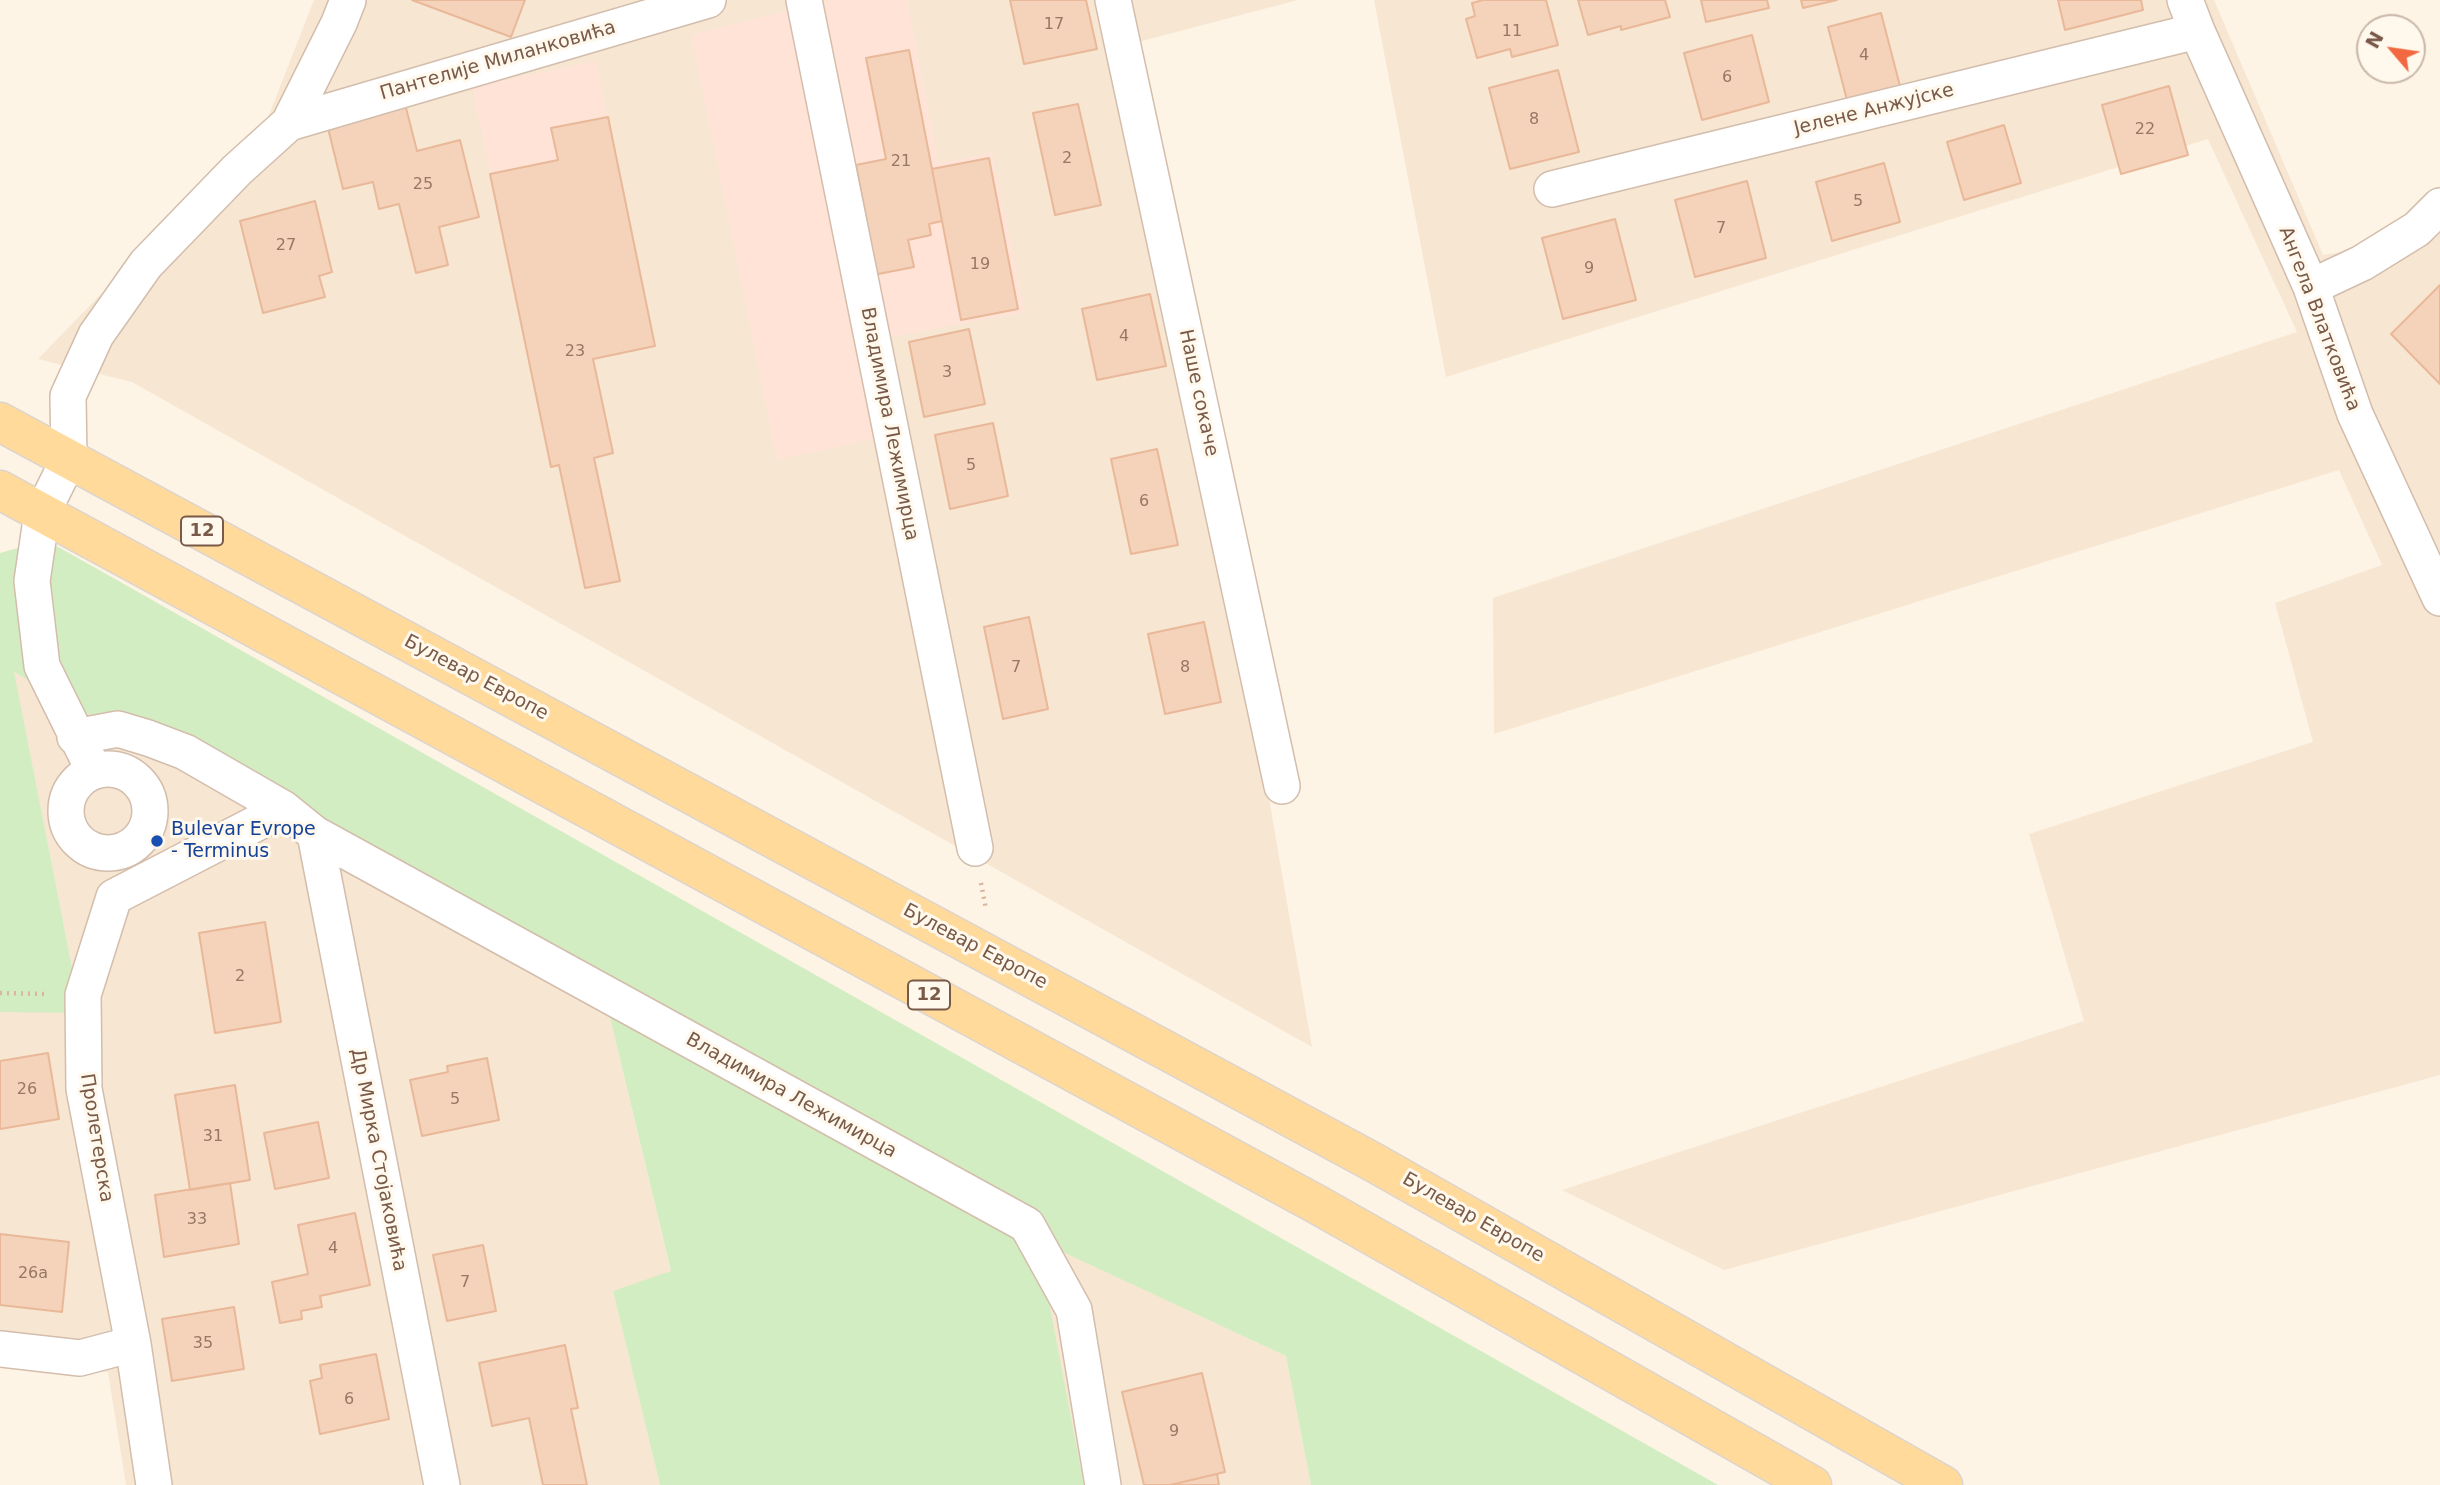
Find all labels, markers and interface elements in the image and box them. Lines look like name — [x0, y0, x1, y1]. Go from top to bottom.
north arrow — [2356, 14, 2426, 84]
house number: 17 — [1044, 15, 1064, 35]
street label: Пантелије Миланковића — [377, 16, 619, 106]
house number: 11 — [1502, 22, 1522, 42]
text: N — [2361, 27, 2388, 52]
house number: 4 — [1859, 46, 1869, 66]
house number: 6 — [1722, 68, 1732, 88]
street label: Јелене Анжујске — [1792, 79, 1956, 141]
house number: 8 — [1529, 110, 1539, 130]
house number: 22 — [2135, 120, 2155, 140]
house number: 2 — [1062, 149, 1072, 169]
house number: 21 — [891, 152, 911, 172]
house number: 25 — [413, 175, 433, 195]
house number: 5 — [1853, 192, 1863, 212]
house number: 7 — [1716, 219, 1726, 239]
street label: Ангела Влатковића — [2273, 224, 2365, 414]
house number: 27 — [276, 236, 296, 256]
house number: 19 — [970, 255, 990, 275]
house number: 9 — [1584, 259, 1594, 279]
street label: Владимира Лежимирца — [855, 305, 923, 543]
house number: 4 — [1119, 327, 1129, 347]
street label: Наше сокаче — [1173, 327, 1223, 459]
house number: 23 — [565, 342, 585, 362]
house number: 3 — [942, 363, 952, 383]
house number: 5 — [966, 456, 976, 476]
house number: 6 — [1139, 492, 1149, 512]
road number: 12 — [181, 516, 223, 546]
street label: Булевар Европе — [400, 630, 552, 726]
house number: 7 — [1011, 658, 1021, 678]
house number: 8 — [1180, 658, 1190, 678]
place label: Bulevar Evrope - Terminus — [171, 819, 316, 863]
marker: Bulevar Evrope - Terminus — [149, 833, 165, 849]
street label: Булевар Европе — [899, 899, 1051, 995]
house number: 2 — [235, 967, 245, 987]
road number: 12 — [908, 980, 950, 1010]
street label: Владимира Лежимирца — [682, 1028, 900, 1164]
street label: Др Мирка Стојаковића — [345, 1047, 411, 1273]
street label: Пролетерска — [75, 1072, 117, 1204]
house number: 26 — [17, 1080, 37, 1100]
house number: 5 — [450, 1090, 460, 1110]
house number: 31 — [203, 1127, 223, 1147]
street label: Булевар Европе — [1398, 1168, 1548, 1268]
house number: 33 — [187, 1210, 207, 1230]
house number: 4 — [328, 1239, 338, 1259]
house number: 26a — [18, 1264, 48, 1284]
house number: 7 — [460, 1273, 470, 1293]
house number: 35 — [193, 1334, 213, 1354]
house number: 6 — [344, 1390, 354, 1410]
house number: 9 — [1169, 1422, 1179, 1442]

